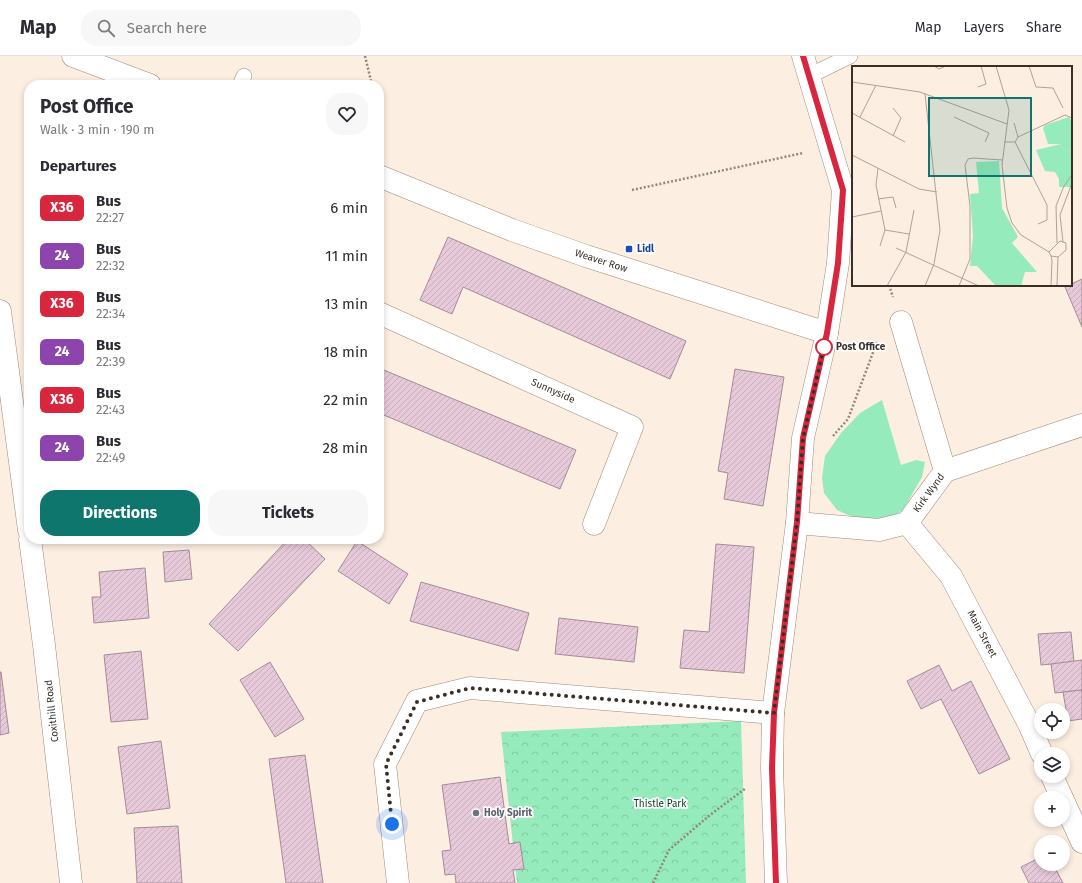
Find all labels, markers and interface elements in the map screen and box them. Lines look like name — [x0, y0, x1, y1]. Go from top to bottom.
search box — [81, 10, 361, 46]
text: Map — [20, 16, 57, 39]
icon: search — [95, 17, 117, 39]
text: Search here — [127, 19, 207, 37]
text: Map — [915, 19, 941, 36]
text: Layers — [963, 19, 1004, 36]
text: Share — [1026, 19, 1062, 36]
inset map — [852, 66, 1072, 286]
button: heart — [326, 93, 368, 135]
text: Post Office — [40, 95, 133, 118]
text: Walk · 3 min · 190 m — [40, 122, 154, 137]
text: Departures — [40, 157, 117, 175]
text: Bus — [96, 192, 121, 210]
text: X36 — [50, 199, 74, 216]
text: 6 min — [330, 199, 368, 217]
text: 22:27 — [96, 210, 124, 225]
text: Bus — [96, 240, 121, 258]
place label: Lidl — [637, 243, 654, 255]
marker: Lidl — [624, 244, 634, 254]
text: 24 — [55, 247, 69, 264]
text: 11 min — [325, 247, 368, 265]
street label: Weaver Row — [573, 247, 629, 275]
text: 22:32 — [96, 258, 125, 273]
text: Bus — [96, 288, 121, 306]
text: X36 — [50, 295, 74, 312]
text: 13 min — [324, 295, 368, 313]
text: 22:34 — [96, 306, 125, 321]
text: Bus — [96, 336, 121, 354]
marker: Post Office — [815, 338, 833, 356]
place label: Post Office — [836, 341, 886, 353]
text: 24 — [55, 343, 69, 360]
text: 18 min — [323, 343, 368, 361]
text: 22:39 — [96, 354, 125, 369]
street label: Sunnyside — [529, 376, 577, 406]
text: Bus — [96, 384, 121, 402]
text: X36 — [50, 391, 74, 408]
text: 22 min — [323, 391, 368, 409]
text: 22:43 — [96, 402, 125, 417]
text: Bus — [96, 432, 121, 450]
text: 24 — [55, 439, 69, 456]
text: 28 min — [322, 439, 368, 457]
text: 22:49 — [96, 450, 125, 465]
street label: Kirk Wynd — [911, 471, 947, 515]
button: Directions — [40, 490, 200, 536]
button: Tickets — [208, 490, 368, 536]
street label: Main Street — [965, 608, 1000, 660]
street label: Coxithill Road — [43, 679, 61, 743]
map controls — [1034, 703, 1070, 871]
button: locate — [1034, 703, 1070, 739]
button: layers — [1034, 747, 1070, 783]
button: + — [1034, 791, 1070, 827]
park label: Thistle Park — [634, 798, 687, 810]
place label: Holy Spirit — [484, 807, 532, 819]
marker: Holy Spirit — [471, 808, 481, 818]
your location — [382, 814, 402, 834]
button: − — [1034, 835, 1070, 871]

